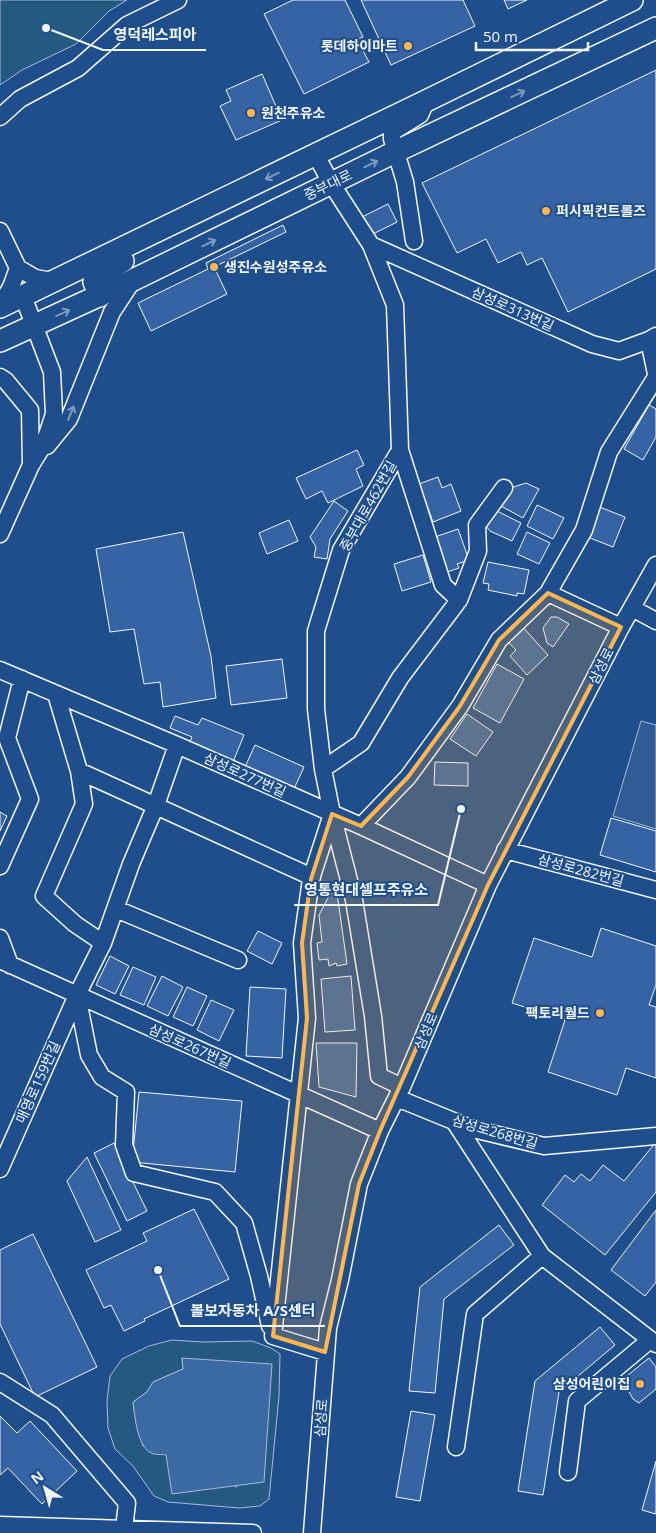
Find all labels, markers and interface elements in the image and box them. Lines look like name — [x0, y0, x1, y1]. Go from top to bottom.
callout: 영덕레스피아 — [103, 20, 206, 50]
scale bar — [476, 20, 588, 52]
text: 영덕레스피아 — [114, 24, 197, 44]
text: 50 m — [483, 26, 518, 46]
place label: 롯데하이마트 — [321, 36, 398, 55]
marker: 롯데하이마트 — [402, 40, 414, 52]
one-way arrow — [510, 89, 525, 98]
place label: 원천주유소 — [261, 103, 326, 122]
marker: 원천주유소 — [245, 107, 257, 119]
one-way arrow — [363, 159, 378, 168]
street label: 중부대로 — [300, 165, 355, 204]
one-way arrow — [265, 171, 280, 181]
place label: 퍼시픽컨트롤즈 — [556, 201, 646, 220]
marker: 퍼시픽컨트롤즈 — [540, 205, 552, 217]
one-way arrow — [201, 238, 216, 247]
place label: 생진수원성주유소 — [224, 257, 327, 276]
marker: 생진수원성주유소 — [208, 261, 220, 273]
street label: 삼성로313번길 — [469, 282, 557, 335]
one-way arrow — [55, 307, 70, 317]
one-way arrow — [67, 406, 77, 421]
street label: 중부대로462번길 — [335, 457, 400, 555]
street label: 삼성로 — [583, 644, 618, 687]
street label: 삼성로277번길 — [201, 748, 289, 801]
street label: 삼성로282번길 — [536, 849, 626, 890]
callout: 영통현대셀프주유소 — [294, 875, 438, 905]
text: 영통현대셀프주유소 — [304, 879, 428, 899]
place label: 팩토리월드 — [526, 1003, 590, 1022]
marker: 팩토리월드 — [594, 1007, 606, 1019]
street label: 삼성로 — [409, 1009, 442, 1052]
street label: 삼성로267번길 — [146, 1019, 234, 1072]
street label: 매영로159번길 — [11, 1038, 64, 1126]
street label: 삼성로268번길 — [450, 1110, 540, 1153]
callout: 볼보자동차 A/S센터 — [180, 1296, 325, 1326]
text: 볼보자동차 A/S센터 — [190, 1300, 316, 1320]
place label: 삼성어린이집 — [553, 1374, 630, 1393]
marker: 삼성어린이집 — [634, 1378, 646, 1390]
street label: 삼성로 — [310, 1398, 331, 1438]
north arrow — [20, 1463, 70, 1513]
text: N — [27, 1466, 47, 1488]

